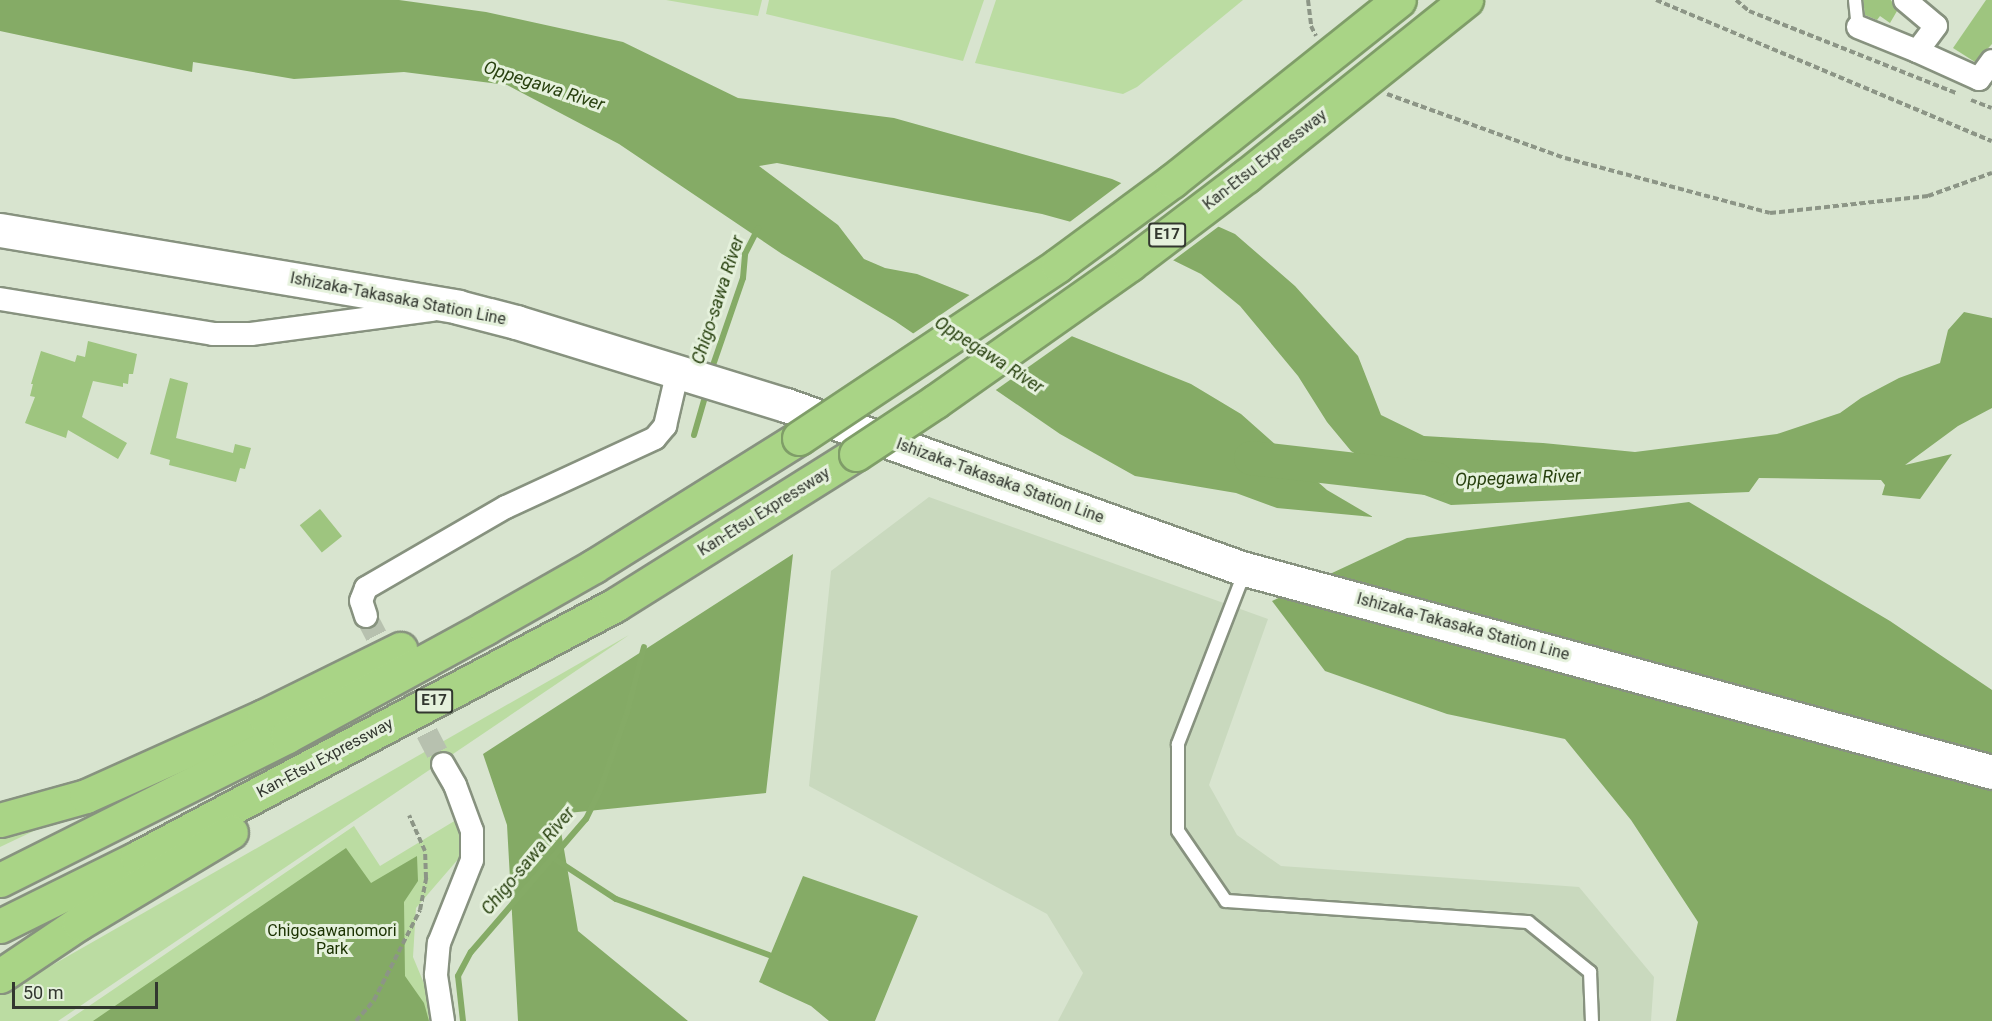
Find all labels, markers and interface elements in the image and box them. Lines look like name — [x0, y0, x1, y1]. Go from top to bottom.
water label: Oppegawa River — [481, 56, 607, 116]
street label: Kan-Etsu Expressway — [1199, 106, 1331, 214]
road number: E17 — [1148, 223, 1186, 247]
water label: Chigo-sawa River — [687, 233, 749, 367]
street label: Ishizaka-Takasaka Station Line — [288, 269, 508, 329]
water label: Oppegawa River — [930, 312, 1048, 398]
street label: Ishizaka-Takasaka Station Line — [894, 434, 1106, 528]
street label: Kan-Etsu Expressway — [695, 464, 833, 560]
water label: Oppegawa River — [1455, 465, 1581, 491]
street label: Ishizaka-Takasaka Station Line — [1355, 589, 1571, 665]
road number: E17 — [414, 689, 454, 713]
street label: Kan-Etsu Expressway — [253, 714, 397, 802]
water label: Chigo-sawa River — [477, 803, 579, 919]
park label: Chigosawanomori Park — [267, 921, 397, 959]
scale bar — [15, 970, 160, 1008]
text: 50 m — [23, 982, 63, 1003]

